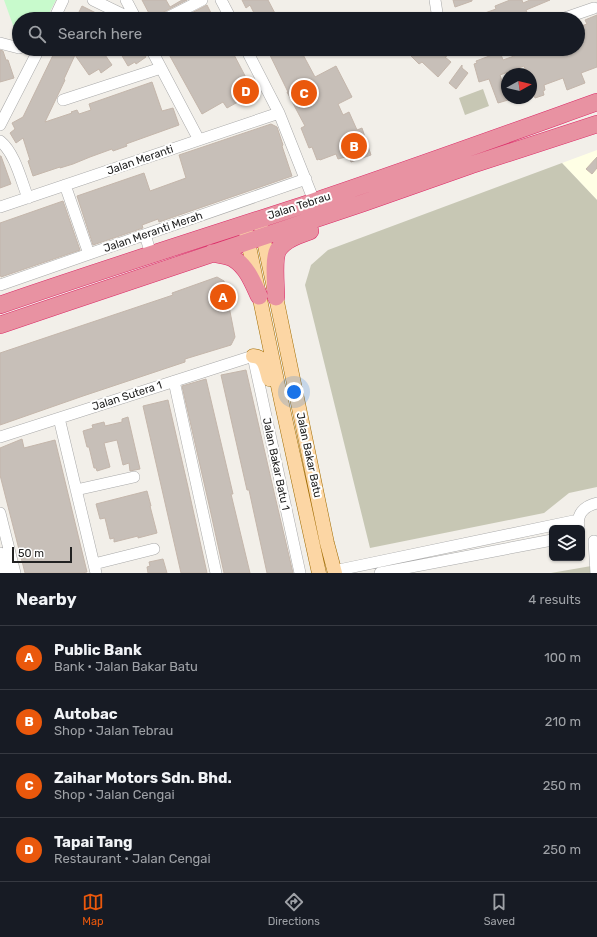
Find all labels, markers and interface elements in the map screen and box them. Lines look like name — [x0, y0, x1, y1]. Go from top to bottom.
search box — [12, 12, 585, 56]
icon: search — [26, 23, 48, 45]
text: Search here — [58, 25, 142, 43]
north arrow — [501, 68, 537, 104]
pin: D — [233, 76, 259, 106]
pin: C — [291, 78, 317, 108]
pin: B — [341, 131, 367, 161]
street label: Jalan Meranti — [105, 143, 175, 177]
street label: Jalan Tebrau — [266, 190, 332, 222]
street label: Jalan Meranti Merah — [102, 209, 204, 255]
pin: A — [210, 282, 236, 312]
street label: Jalan Sutera 1 — [90, 379, 164, 413]
your location — [284, 382, 304, 402]
street label: Jalan Bakar Batu — [294, 411, 324, 499]
street label: Jalan Bakar Batu 1 — [260, 416, 292, 512]
map controls — [549, 525, 585, 561]
button: layers — [549, 525, 585, 561]
scale bar — [12, 545, 72, 564]
text: 50 m — [18, 547, 44, 560]
text: Nearby — [16, 589, 77, 609]
text: 4 results — [528, 592, 581, 607]
text: Public Bank — [54, 641, 142, 659]
text: A — [24, 650, 34, 665]
text: 100 m — [544, 650, 581, 665]
text: Bank · Jalan Bakar Batu — [54, 659, 198, 674]
text: Autobac — [54, 705, 118, 723]
text: B — [24, 714, 34, 729]
text: 210 m — [545, 714, 581, 729]
text: Shop · Jalan Tebrau — [54, 723, 173, 738]
text: Zaihar Motors Sdn. Bhd. — [54, 769, 232, 787]
text: C — [24, 778, 34, 793]
text: 250 m — [543, 778, 581, 793]
text: Shop · Jalan Cengai — [54, 787, 175, 802]
text: Tapai Tang — [54, 833, 133, 851]
text: D — [24, 842, 34, 857]
text: 250 m — [543, 842, 581, 857]
text: Restaurant · Jalan Cengai — [54, 851, 211, 866]
tab: Map — [82, 891, 104, 928]
tab: Directions — [268, 891, 320, 928]
tab: Saved — [484, 891, 515, 928]

